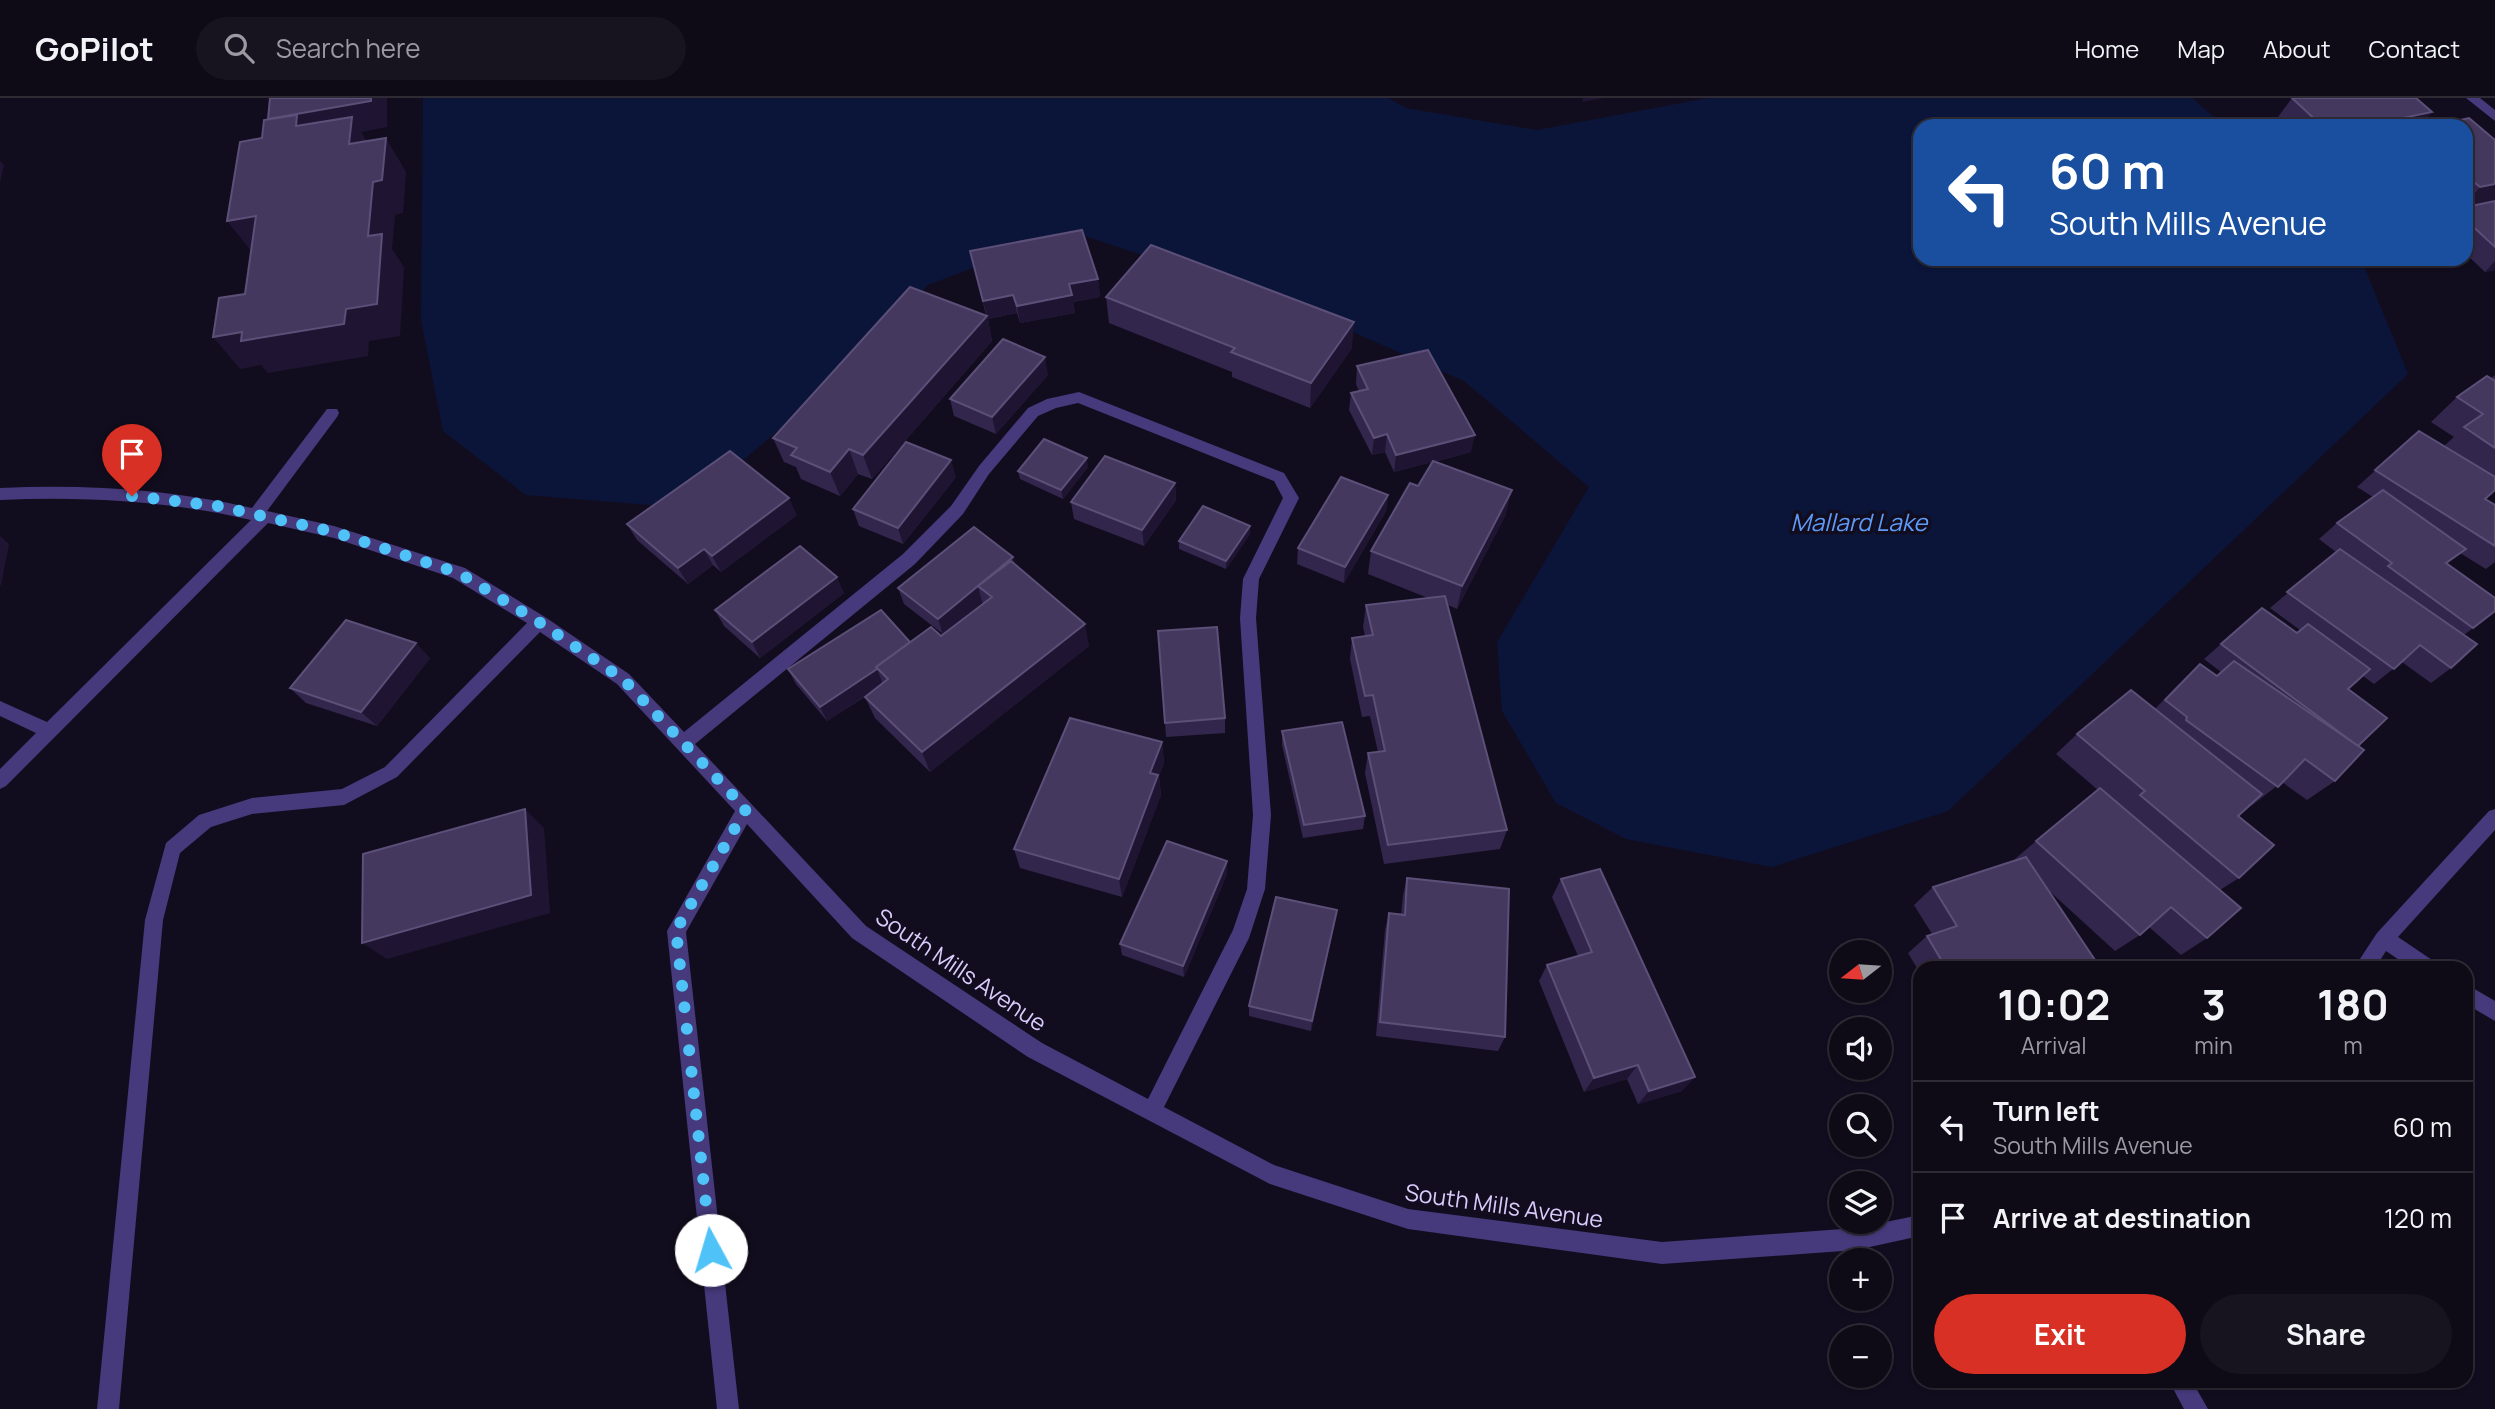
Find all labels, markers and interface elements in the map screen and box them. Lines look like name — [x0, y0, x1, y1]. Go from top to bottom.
search box — [196, 17, 686, 80]
text: GoPilot — [35, 26, 154, 71]
icon: search — [220, 29, 258, 67]
text: Search here — [276, 30, 420, 66]
text: Home — [2074, 32, 2139, 65]
text: Map — [2177, 32, 2225, 65]
text: About — [2263, 32, 2331, 65]
text: Contact — [2369, 32, 2460, 65]
text: 60 m — [2049, 137, 2166, 204]
icon: left — [1934, 147, 2025, 238]
text: South Mills Avenue — [2049, 201, 2327, 245]
pin — [102, 424, 162, 496]
icon: arrive — [113, 435, 151, 473]
water label: Mallard Lake — [1791, 505, 1929, 538]
street label: South Mills Avenue — [870, 900, 1053, 1038]
north arrow — [1829, 940, 1892, 1003]
map controls — [1829, 940, 1892, 1388]
text: 10:02 — [1997, 975, 2110, 1033]
text: 3 — [2201, 975, 2226, 1033]
text: 180 — [2317, 975, 2389, 1033]
button: sound — [1829, 1017, 1892, 1080]
text: Arrival — [2021, 1029, 2087, 1061]
text: min — [2194, 1029, 2233, 1061]
text: m — [2343, 1029, 2363, 1061]
text: Turn left — [1993, 1093, 2100, 1129]
button: search — [1829, 1094, 1892, 1157]
icon: left — [1934, 1108, 1972, 1146]
text: 60 m — [2393, 1109, 2452, 1145]
text: South Mills Avenue — [1993, 1129, 2193, 1161]
button: layers — [1829, 1171, 1892, 1234]
street label: South Mills Avenue — [1403, 1175, 1605, 1235]
icon: arrive — [1934, 1199, 1972, 1237]
text: Arrive at destination — [1993, 1200, 2251, 1236]
text: 120 m — [2384, 1200, 2452, 1236]
position arrow — [674, 1213, 748, 1287]
button: + — [1829, 1248, 1892, 1311]
button: Exit — [1934, 1294, 2186, 1374]
button: Share — [2200, 1294, 2452, 1374]
button: − — [1829, 1325, 1892, 1388]

